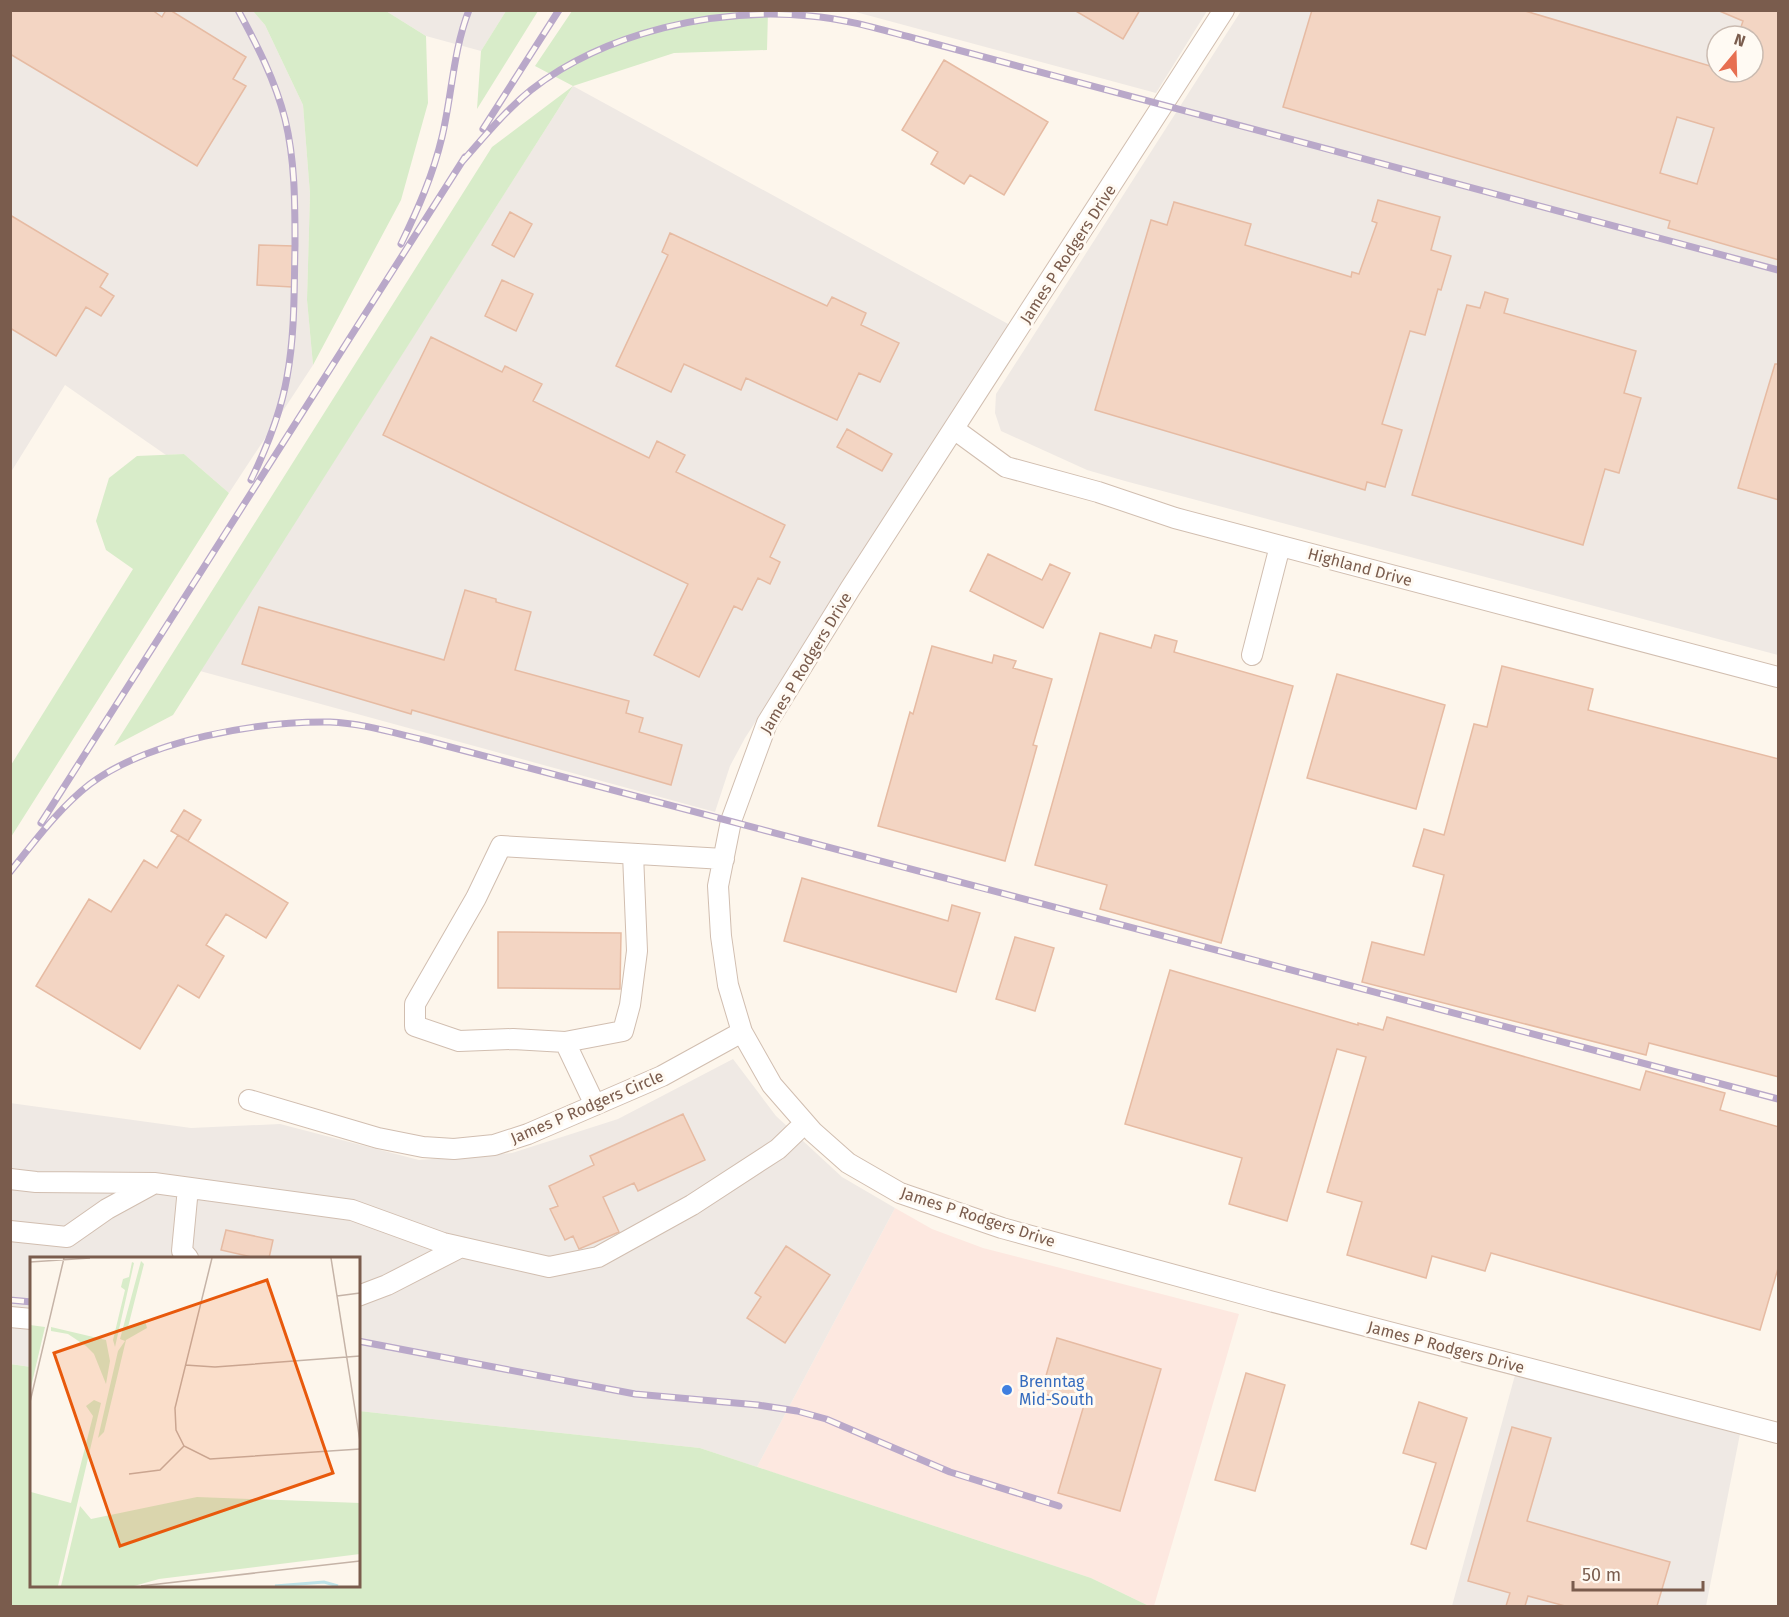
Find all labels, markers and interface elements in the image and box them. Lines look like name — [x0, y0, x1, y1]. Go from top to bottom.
north arrow — [1705, 24, 1765, 84]
text: N — [1732, 30, 1748, 51]
street label: James P Rodgers Drive — [1016, 181, 1120, 327]
street label: Highland Drive — [1306, 544, 1414, 590]
street label: James P Rodgers Drive — [756, 589, 856, 737]
street label: James P Rodgers Circle — [508, 1066, 666, 1148]
street label: James P Rodgers Drive — [898, 1183, 1058, 1251]
inset map — [30, 1257, 360, 1587]
street label: James P Rodgers Drive — [1366, 1317, 1526, 1377]
place label: Brenntag Mid-South — [1019, 1372, 1094, 1409]
marker: Brenntag Mid-South — [1000, 1383, 1014, 1397]
scale bar — [1573, 1554, 1704, 1592]
text: 50 m — [1582, 1564, 1621, 1586]

